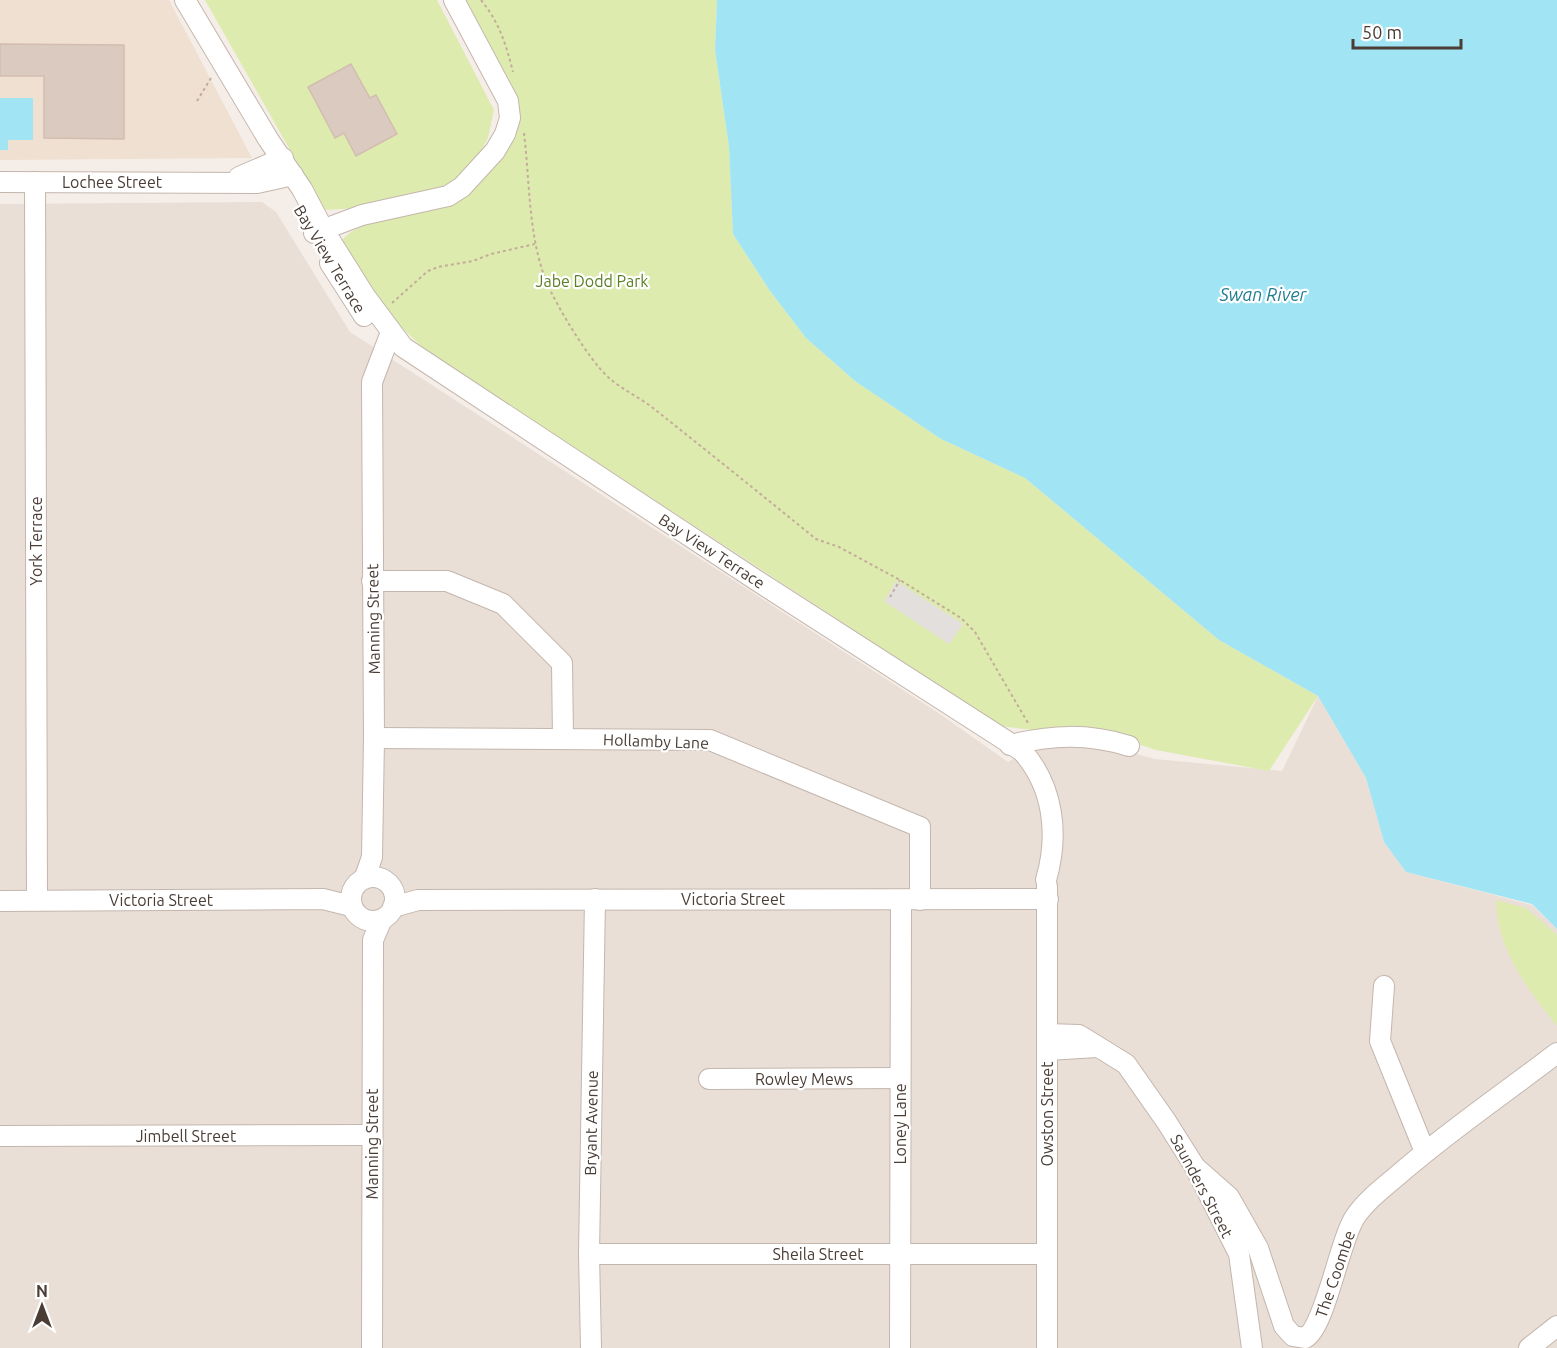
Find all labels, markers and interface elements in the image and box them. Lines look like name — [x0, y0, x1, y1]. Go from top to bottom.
scale bar — [1353, 12, 1461, 50]
text: 50 m — [1362, 22, 1402, 42]
street label: Lochee Street — [62, 173, 163, 191]
street label: Bay View Terrace — [291, 202, 369, 316]
park label: Jabe Dodd Park — [536, 272, 648, 290]
water label: Swan River — [1219, 284, 1307, 304]
street label: York Terrace — [27, 496, 45, 586]
street label: Bay View Terrace — [656, 510, 768, 592]
street label: Manning Street — [363, 563, 383, 675]
street label: Hollamby Lane — [603, 730, 709, 752]
street label: Victoria Street — [681, 890, 786, 908]
street label: Victoria Street — [109, 891, 214, 909]
street label: Owston Street — [1038, 1061, 1056, 1166]
street label: Bryant Avenue — [581, 1070, 601, 1176]
street label: Rowley Mews — [755, 1070, 853, 1088]
street label: Loney Lane — [891, 1083, 909, 1165]
street label: Manning Street — [363, 1088, 381, 1199]
street label: Jimbell Street — [136, 1127, 237, 1145]
street label: Saunders Street — [1167, 1131, 1237, 1241]
street label: The Coombe — [1312, 1228, 1358, 1320]
street label: Sheila Street — [772, 1245, 864, 1263]
north arrow — [12, 1276, 72, 1336]
text: N — [36, 1282, 48, 1300]

